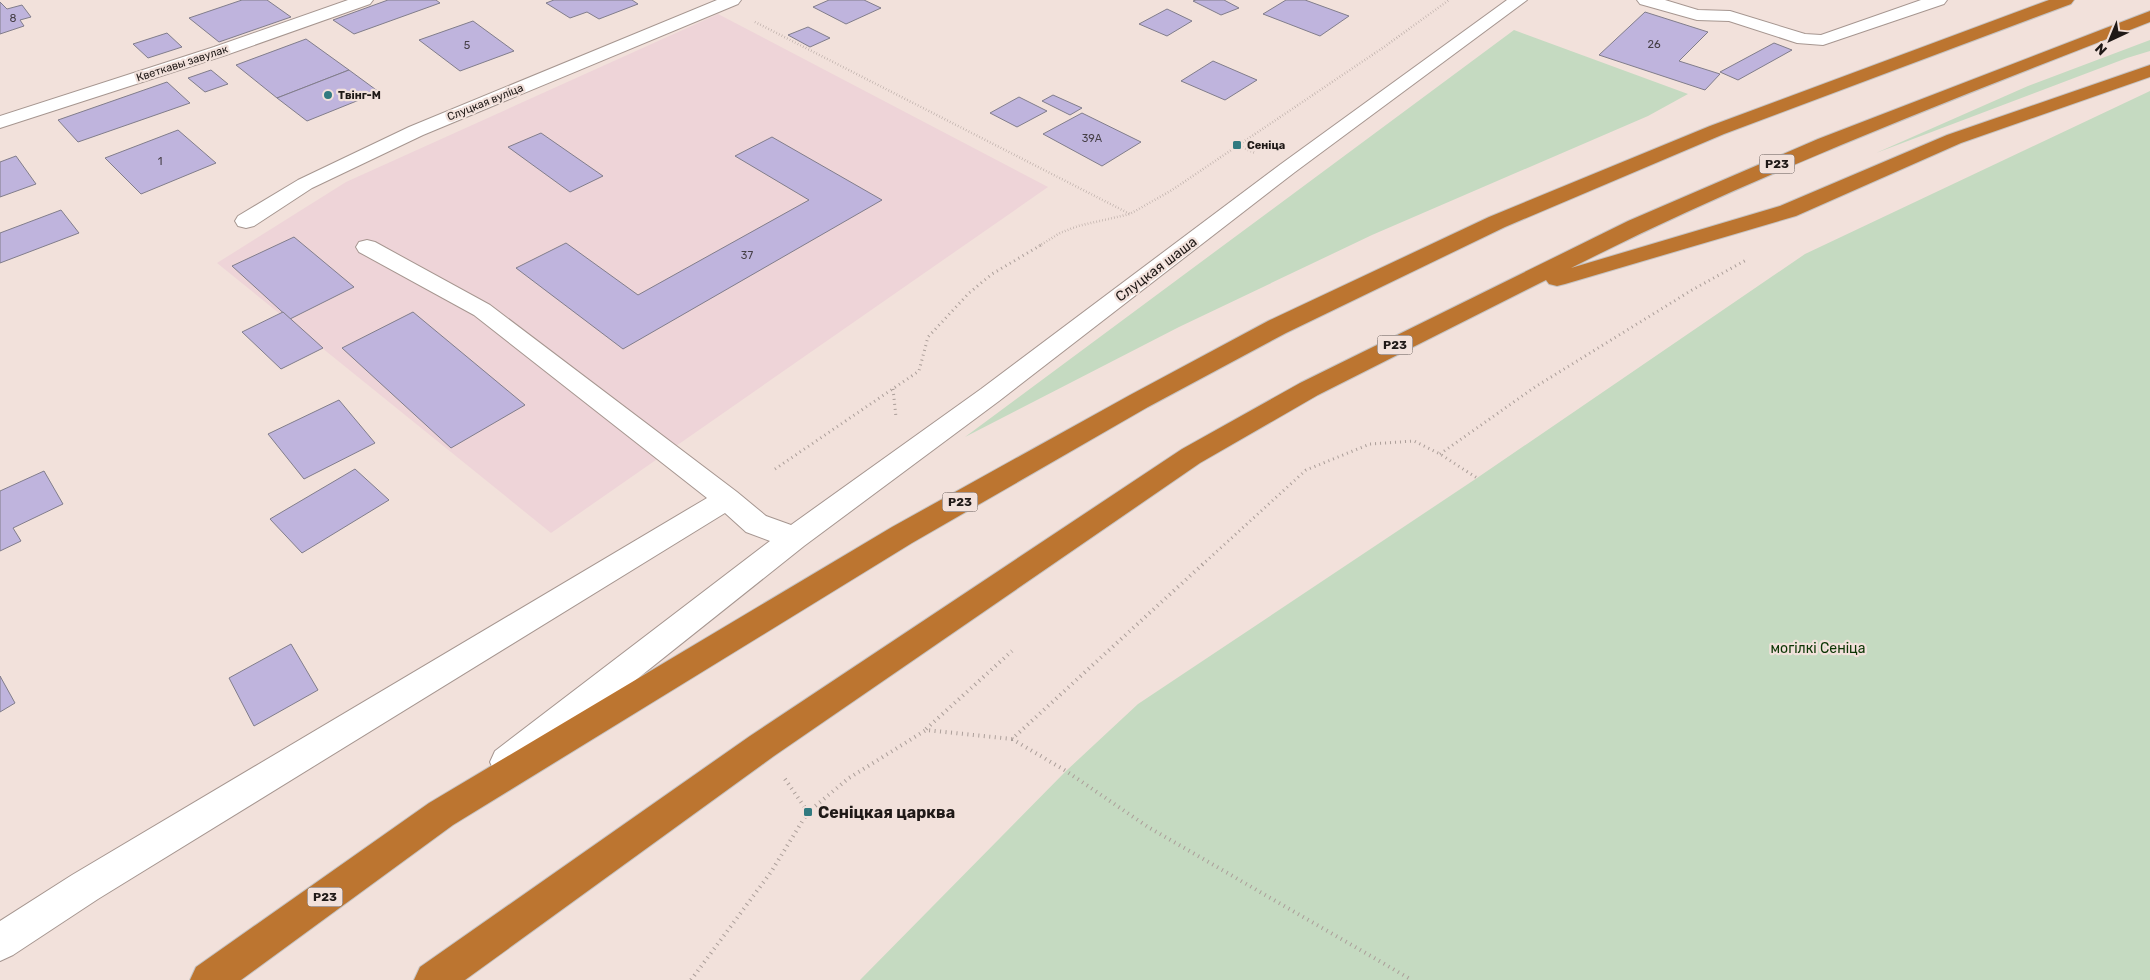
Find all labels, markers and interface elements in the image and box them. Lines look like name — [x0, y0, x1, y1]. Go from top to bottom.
house number: 8 — [10, 12, 17, 25]
north arrow — [2085, 15, 2135, 65]
house number: 26 — [1647, 38, 1661, 51]
house number: 5 — [464, 39, 471, 52]
text: N — [2092, 39, 2111, 59]
street label: Кветкавы завулак — [135, 43, 230, 84]
street label: Слуцкая вуліца — [445, 81, 525, 124]
marker: Твінг-М — [322, 89, 334, 101]
place label: Твінг-М — [338, 89, 381, 102]
house number: 39А — [1082, 132, 1103, 145]
marker: Сеніца — [1231, 139, 1243, 151]
place label: Сеніца — [1247, 139, 1285, 152]
road number: Р23 — [1760, 154, 1794, 173]
house number: 1 — [158, 155, 162, 168]
street label: Слуцкая шаша — [1112, 233, 1200, 306]
house number: 37 — [741, 249, 753, 262]
road number: Р23 — [1378, 336, 1412, 354]
road number: Р23 — [942, 492, 978, 512]
park label: могілкі Сеніца — [1771, 640, 1865, 657]
place label: Сеніцкая царква — [818, 803, 955, 822]
marker: Сеніцкая царква — [802, 806, 814, 818]
road number: Р23 — [308, 888, 342, 906]

